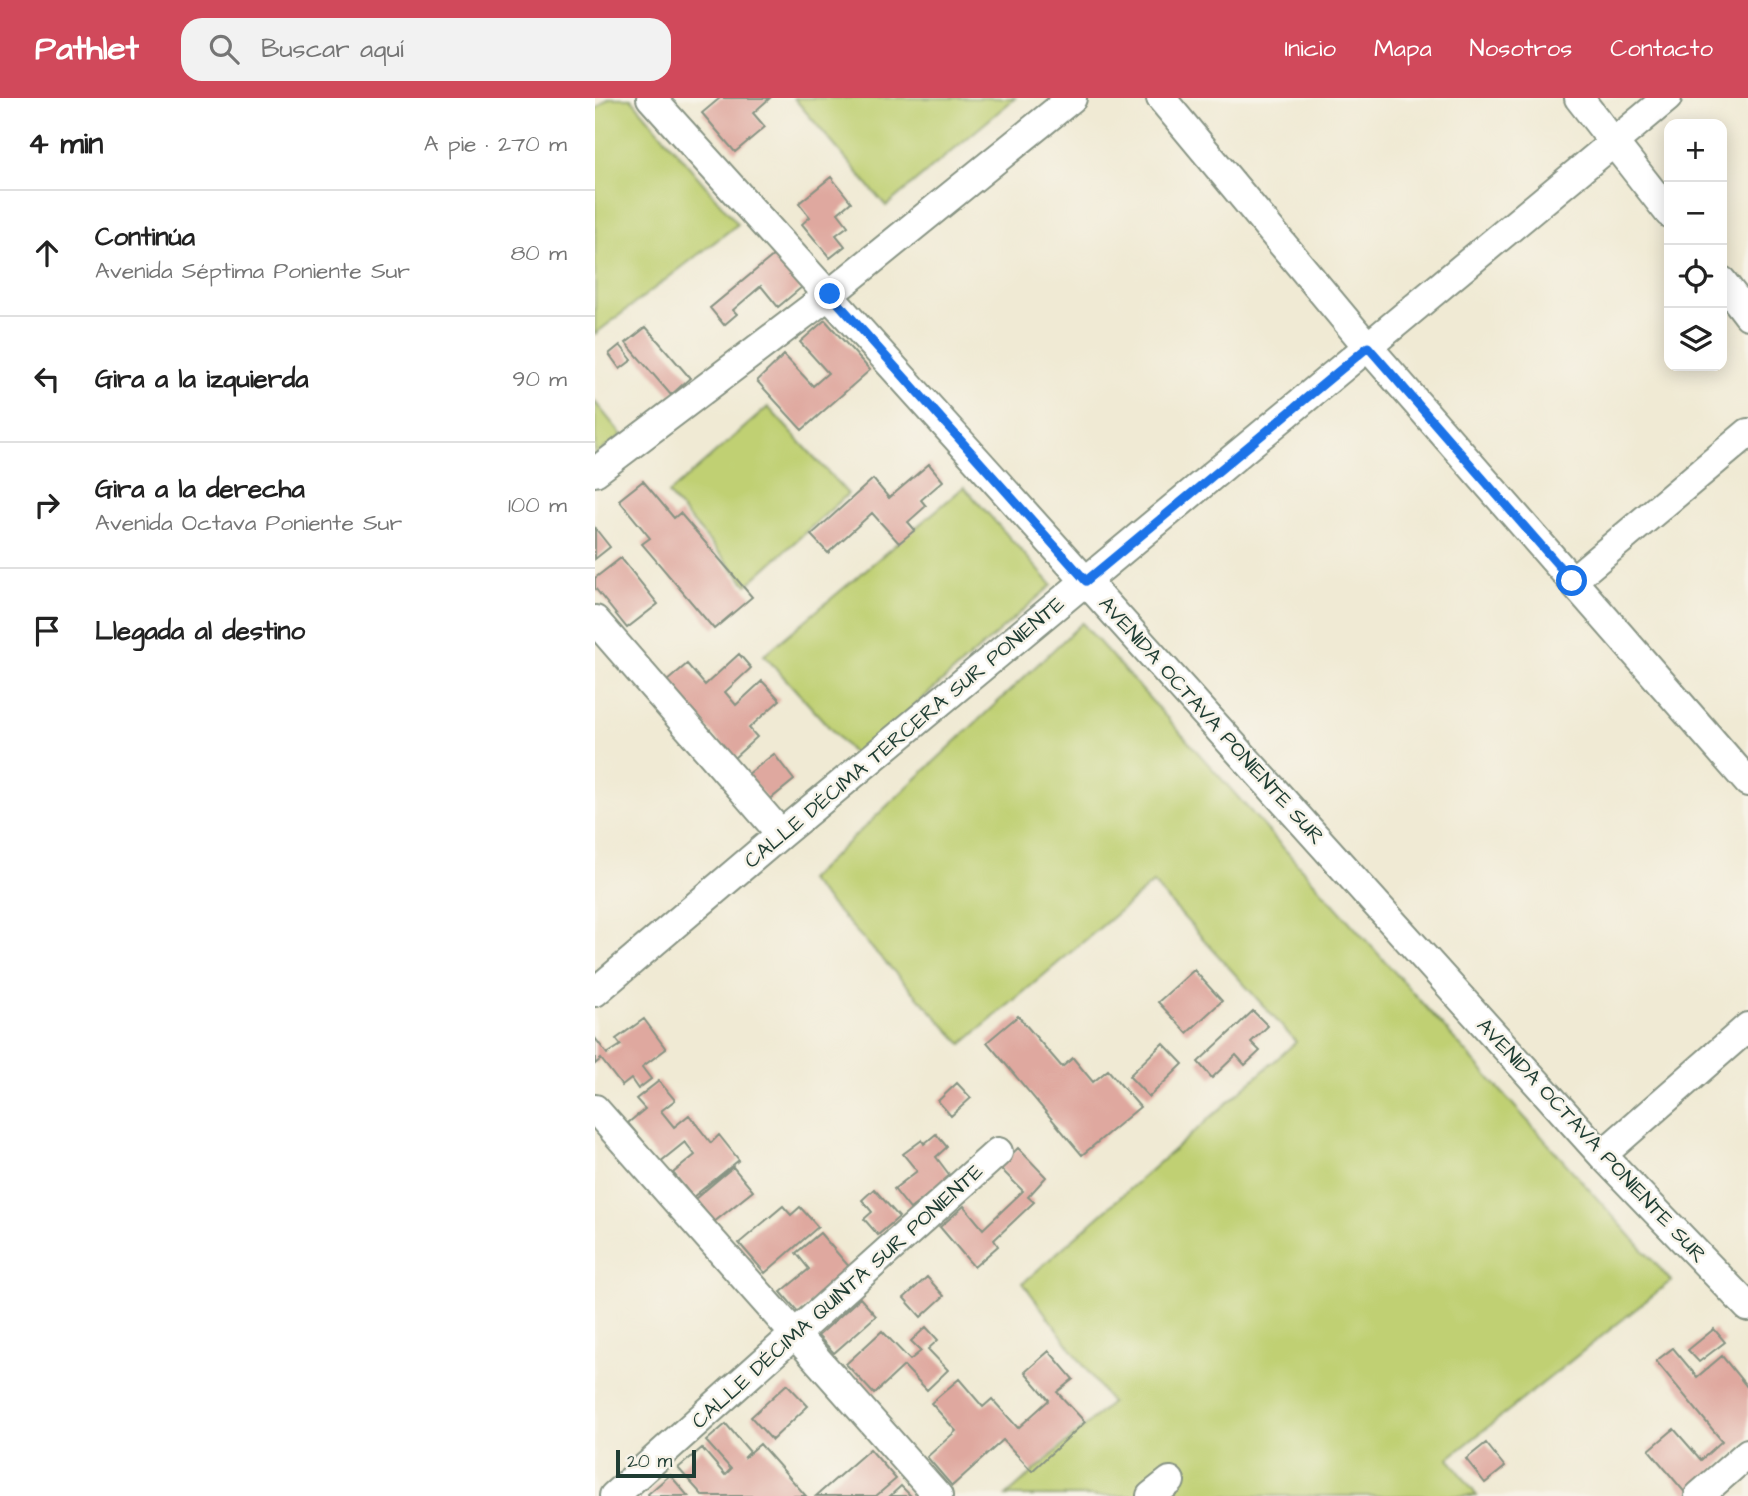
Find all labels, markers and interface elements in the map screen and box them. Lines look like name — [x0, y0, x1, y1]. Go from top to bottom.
search box — [181, 18, 671, 81]
text: Pathlet — [35, 26, 139, 72]
icon: search — [205, 30, 243, 68]
text: Buscar aquí — [261, 31, 404, 67]
text: Inicio — [1284, 32, 1336, 66]
text: Mapa — [1374, 32, 1432, 66]
text: Nosotros — [1470, 32, 1572, 66]
text: Contacto — [1610, 32, 1713, 66]
map controls — [1664, 119, 1727, 371]
button: + — [1664, 119, 1727, 182]
text: 4 min — [28, 123, 103, 165]
text: A pie · 270 m — [424, 128, 567, 160]
button: − — [1664, 182, 1727, 245]
text: Continúa — [95, 219, 195, 255]
icon: ahead — [28, 234, 66, 272]
text: 80 m — [510, 237, 567, 269]
button: locate — [1664, 245, 1727, 308]
text: Avenida Séptima Poniente Sur — [95, 255, 410, 287]
route end — [814, 278, 845, 309]
button: layers — [1664, 308, 1727, 371]
icon: left — [28, 360, 66, 398]
text: Gira a la izquierda — [95, 361, 309, 397]
text: 90 m — [512, 363, 567, 395]
text: Gira a la derecha — [95, 471, 305, 507]
icon: right — [28, 486, 66, 524]
text: 100 m — [508, 489, 567, 521]
text: Avenida Octava Poniente Sur — [95, 507, 402, 539]
route start — [1556, 565, 1587, 596]
street label: CALLE DÉCIMA TERCERA SUR PONIENTE — [738, 589, 1071, 875]
street label: AVENIDA OCTAVA PONIENTE SUR — [1092, 590, 1331, 851]
icon: arrive — [28, 612, 66, 650]
text: Llegada al destino — [95, 613, 305, 649]
street label: AVENIDA OCTAVA PONIENTE SUR — [1470, 1012, 1713, 1269]
street label: CALLE DÉCIMA QUINTA SUR PONIENTE — [685, 1157, 990, 1435]
scale bar — [616, 1447, 697, 1479]
text: 20 m — [627, 1448, 672, 1475]

